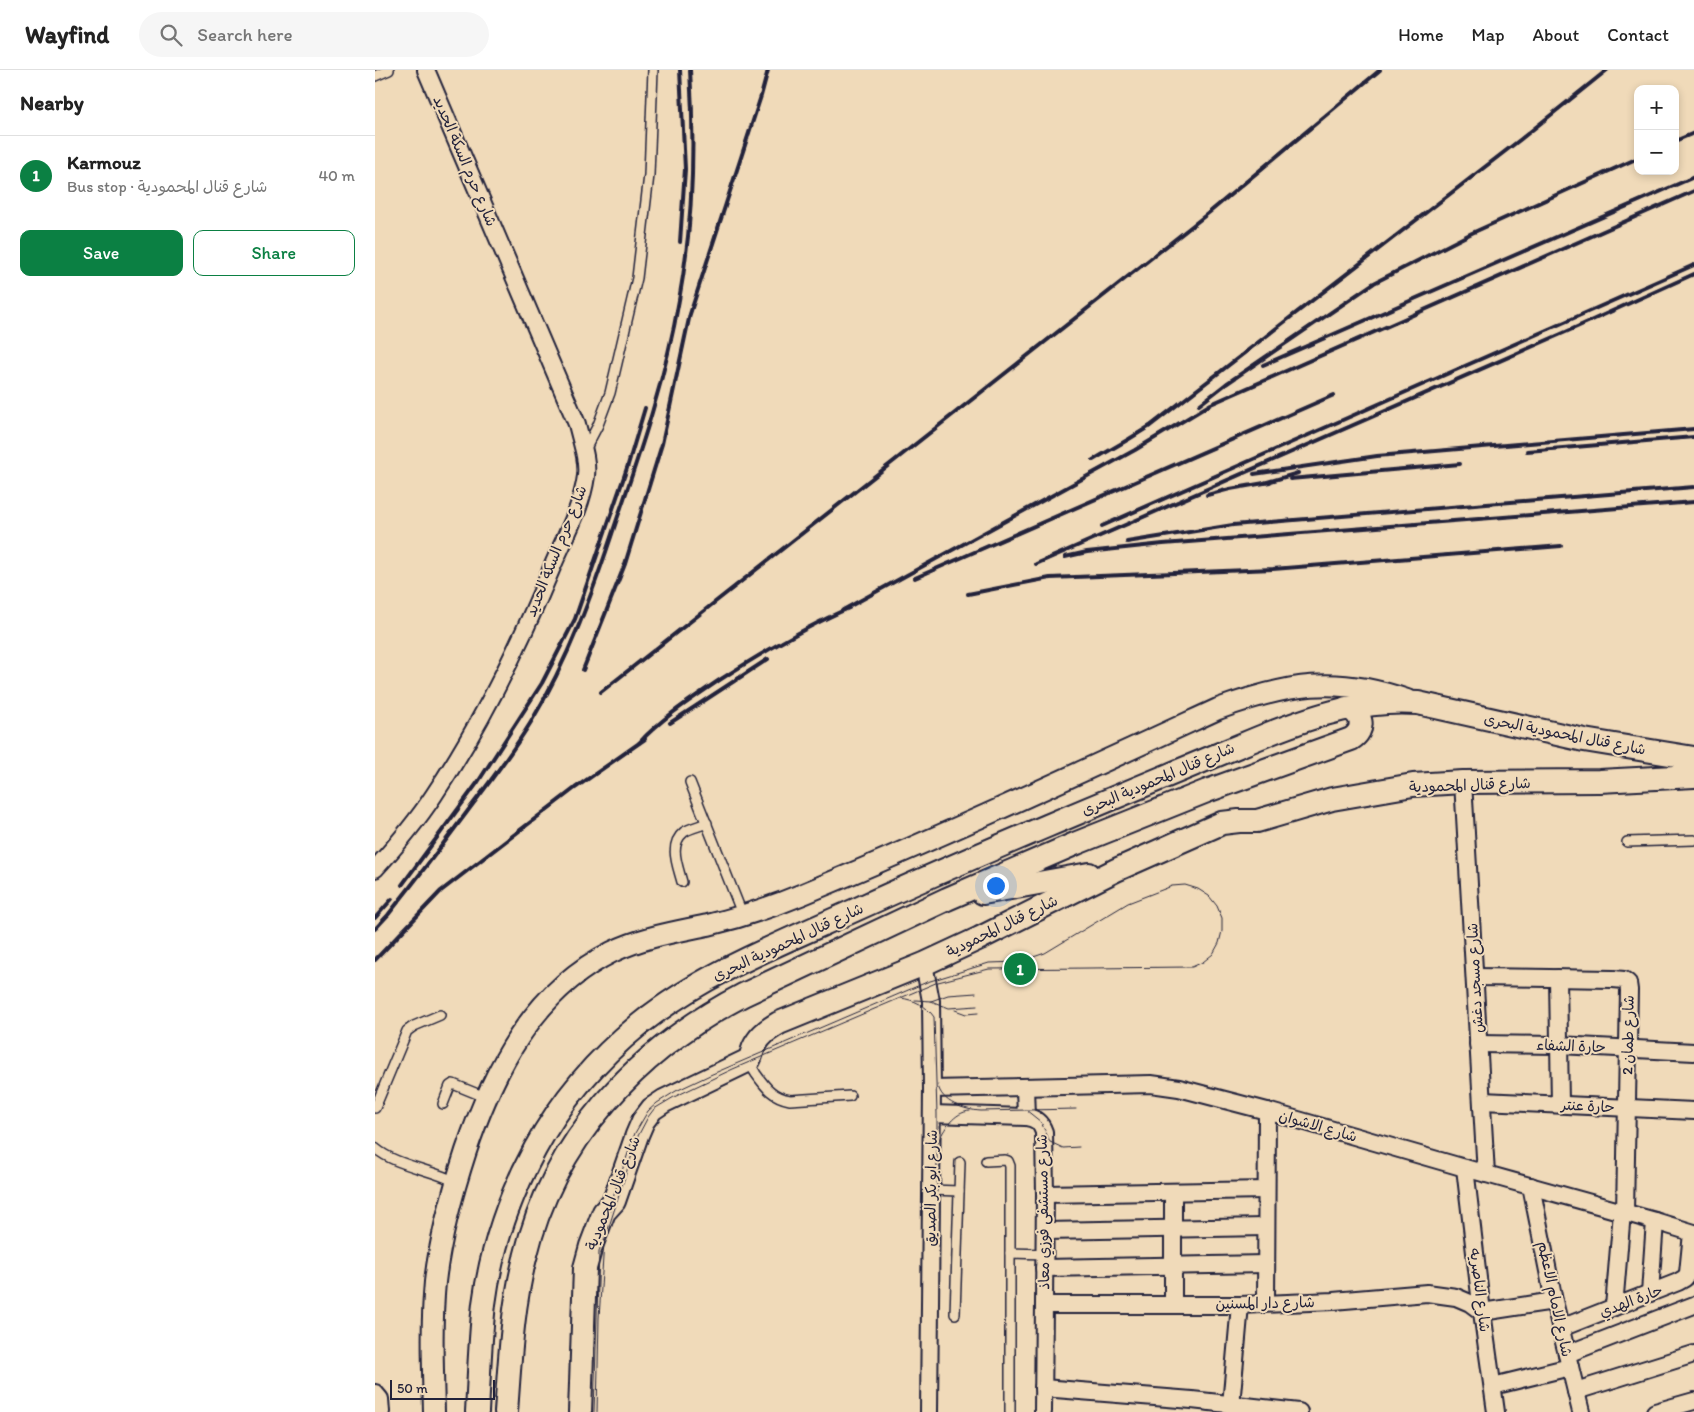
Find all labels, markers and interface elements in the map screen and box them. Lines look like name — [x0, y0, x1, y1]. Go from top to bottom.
search box — [139, 12, 489, 57]
text: Wayfind — [25, 20, 109, 49]
icon: search — [157, 21, 185, 49]
text: Search here — [197, 23, 293, 46]
text: Home — [1398, 24, 1444, 46]
text: Map — [1472, 24, 1505, 46]
text: About — [1533, 24, 1579, 46]
text: Contact — [1607, 24, 1669, 46]
map controls — [1634, 85, 1679, 175]
button: + — [1634, 85, 1679, 130]
text: Nearby — [20, 90, 84, 115]
street label: شارع حرم السكة الحديد — [427, 93, 501, 230]
button: − — [1634, 130, 1679, 175]
text: Karmouz — [67, 151, 141, 174]
text: 1 — [32, 166, 40, 185]
text: 40 m — [318, 166, 355, 185]
text: Bus stop · شارع قنال المحمودية — [67, 177, 267, 196]
button: Save — [20, 230, 183, 276]
button: Share — [193, 230, 355, 276]
street label: شارع حرم السكة الحديد — [521, 483, 593, 620]
street label: شارع قنال المحمودية البحرى — [1482, 709, 1647, 760]
street label: شارع قنال المحمودية البحرى — [1079, 739, 1238, 820]
street label: شارع قنال المحمودية — [1409, 774, 1531, 797]
your location — [983, 873, 1009, 899]
street label: شارع قنال المحمودية — [943, 891, 1061, 962]
street label: شارع قنال المحمودية البحرى — [710, 899, 867, 986]
street label: شارع مسجد دغش — [1463, 922, 1488, 1034]
pin: 1 — [1004, 950, 1036, 988]
street label: شارع طمان 2 — [1618, 995, 1639, 1075]
street label: حارة الشفاء — [1536, 1036, 1606, 1056]
street label: حارة عنتر — [1559, 1096, 1615, 1116]
street label: شارع الاشوان — [1277, 1106, 1359, 1147]
street label: شارع ابو بكر الصديق — [921, 1129, 942, 1247]
street label: شارع قنال المحمودية — [582, 1133, 645, 1253]
street label: شارع مستشفى فوزي معاذ — [1033, 1134, 1055, 1290]
street label: شارع الامام الاعظم — [1531, 1240, 1576, 1359]
street label: شارع الناصريه — [1465, 1247, 1494, 1333]
street label: حارة الهدي — [1597, 1281, 1666, 1323]
street label: شارع دار المسنين — [1215, 1293, 1315, 1314]
scale bar — [390, 1377, 495, 1400]
text: 50 m — [397, 1380, 428, 1397]

